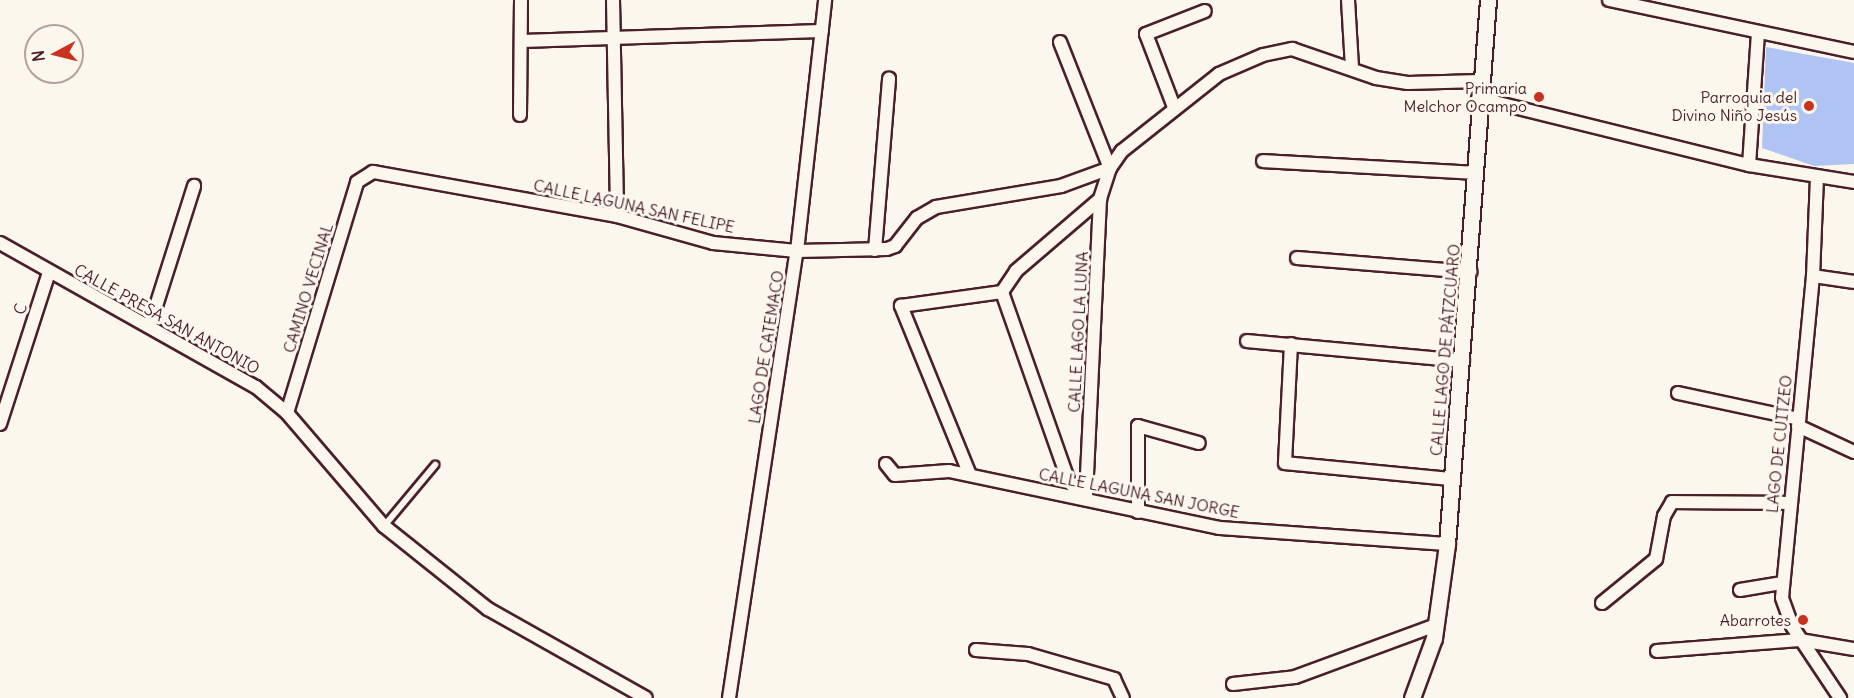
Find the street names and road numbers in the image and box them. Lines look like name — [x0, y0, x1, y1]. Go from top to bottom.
street label: CALLE LAGUNA SAN FELIPE — [532, 175, 736, 237]
street label: CAMINO VECINAL — [279, 221, 337, 355]
street label: CALLE LAGO DE PÁTZCUARO — [1426, 243, 1464, 457]
street label: CALLE LAGO LA LUNA — [1064, 251, 1092, 413]
street label: CALLE PRESA SAN ANTONIO — [71, 260, 263, 378]
street label: LAGO DE CATEMACO — [744, 269, 788, 425]
street label: C — [9, 301, 31, 317]
street label: LAGO DE CUITZEO — [1762, 374, 1796, 514]
street label: CALLE LAGUNA SAN JORGE — [1037, 464, 1241, 522]

